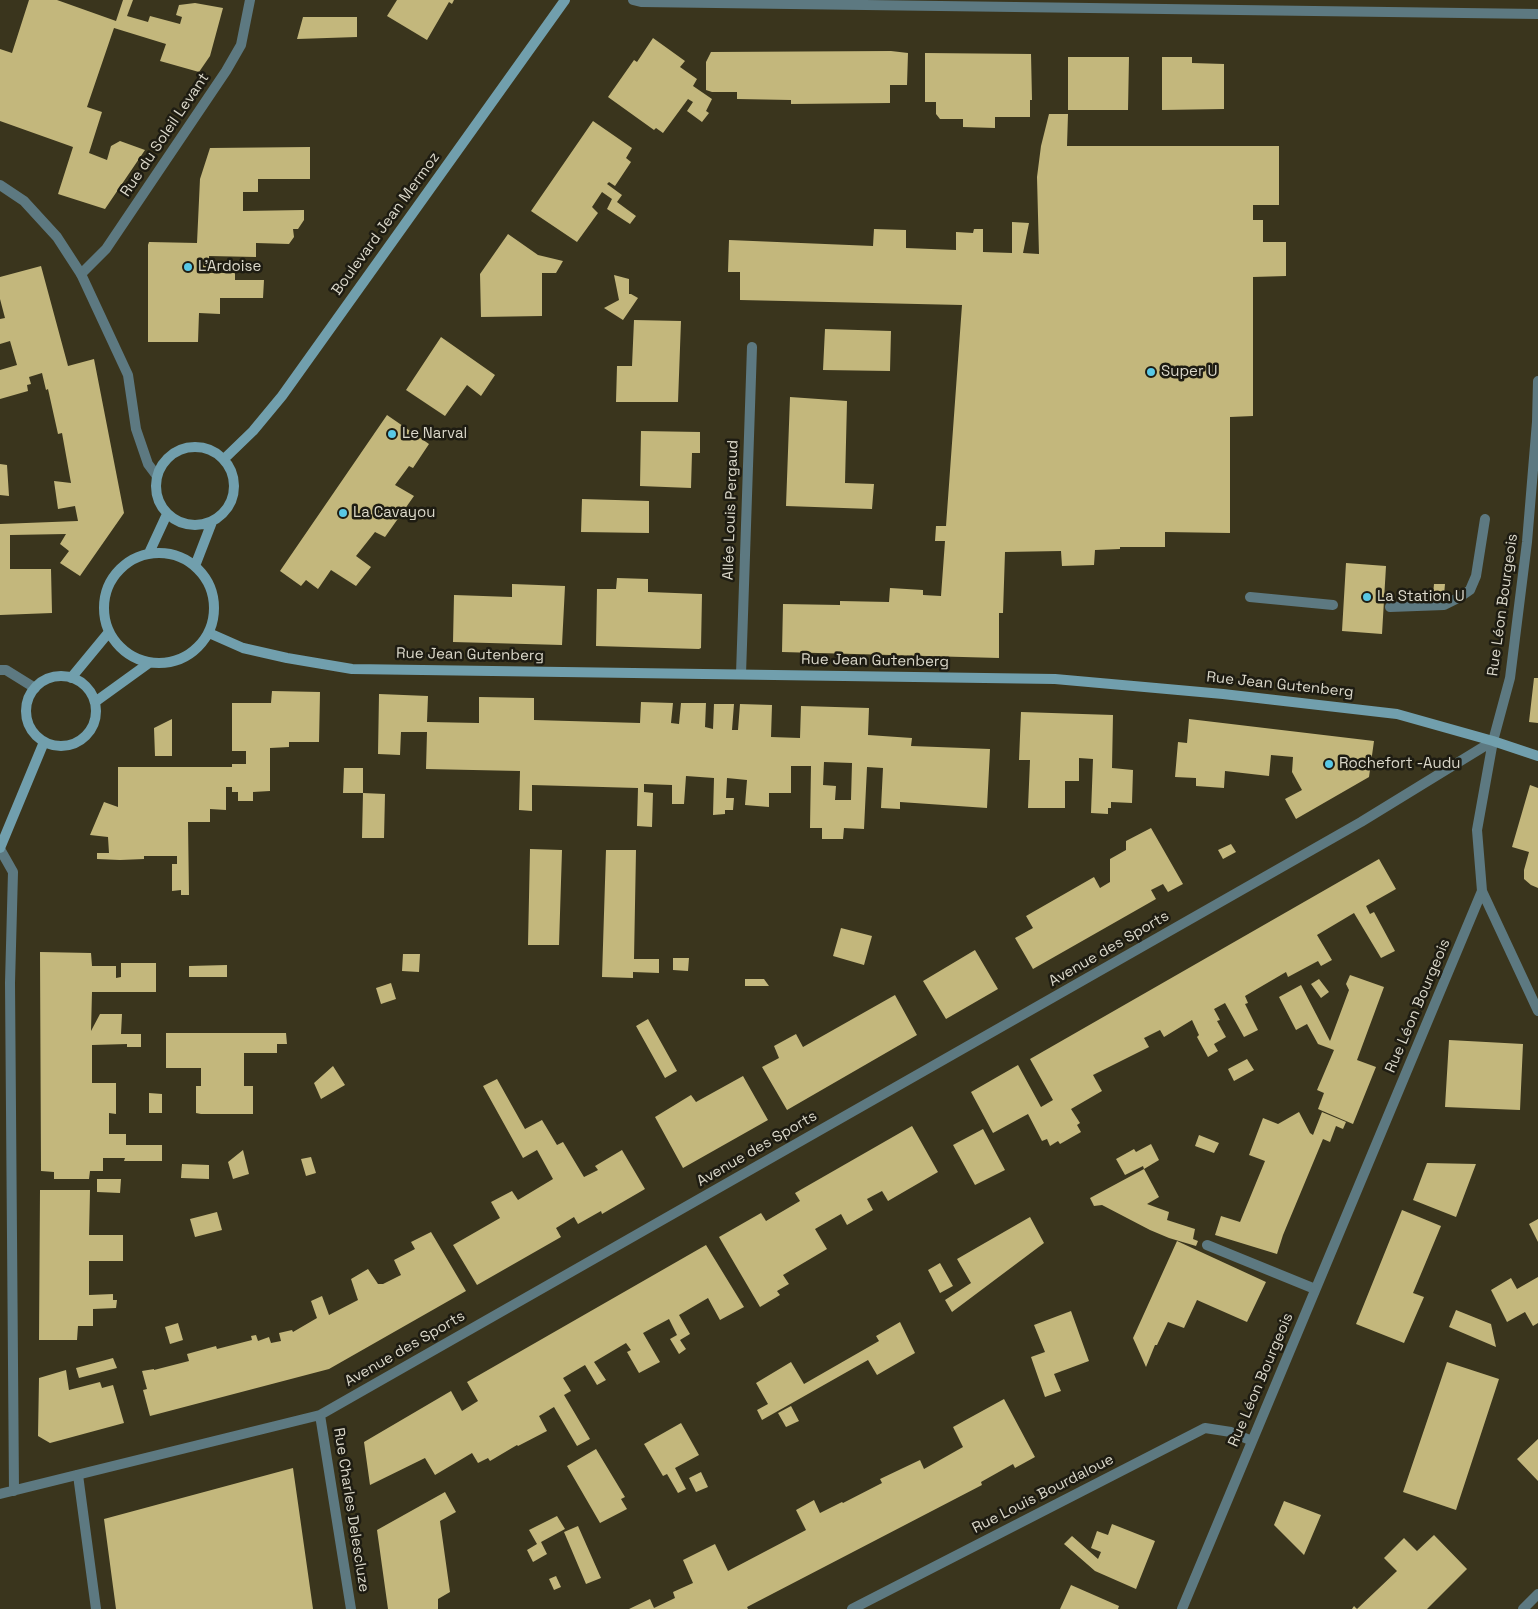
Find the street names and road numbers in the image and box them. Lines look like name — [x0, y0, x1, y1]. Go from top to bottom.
street label: Rue du Soleil Levant — [117, 70, 213, 200]
street label: Boulevard Jean Mermoz — [328, 149, 444, 299]
street label: Allée Louis Pergaud — [720, 440, 742, 580]
street label: Rue Léon Bourgeois — [1484, 533, 1522, 677]
street label: Rue Jean Gutenberg — [396, 645, 544, 665]
street label: Rue Jean Gutenberg — [801, 651, 949, 671]
street label: Rue Jean Gutenberg — [1206, 668, 1354, 702]
street label: Avenue des Sports — [1046, 907, 1172, 991]
street label: Rue Léon Bourgeois — [1382, 936, 1454, 1076]
street label: Avenue des Sports — [694, 1107, 820, 1191]
street label: Avenue des Sports — [342, 1307, 468, 1391]
street label: Rue Léon Bourgeois — [1225, 1310, 1297, 1450]
street label: Rue Charles Delescluze — [329, 1426, 373, 1594]
street label: Rue Louis Bourdaloue — [969, 1450, 1117, 1538]

